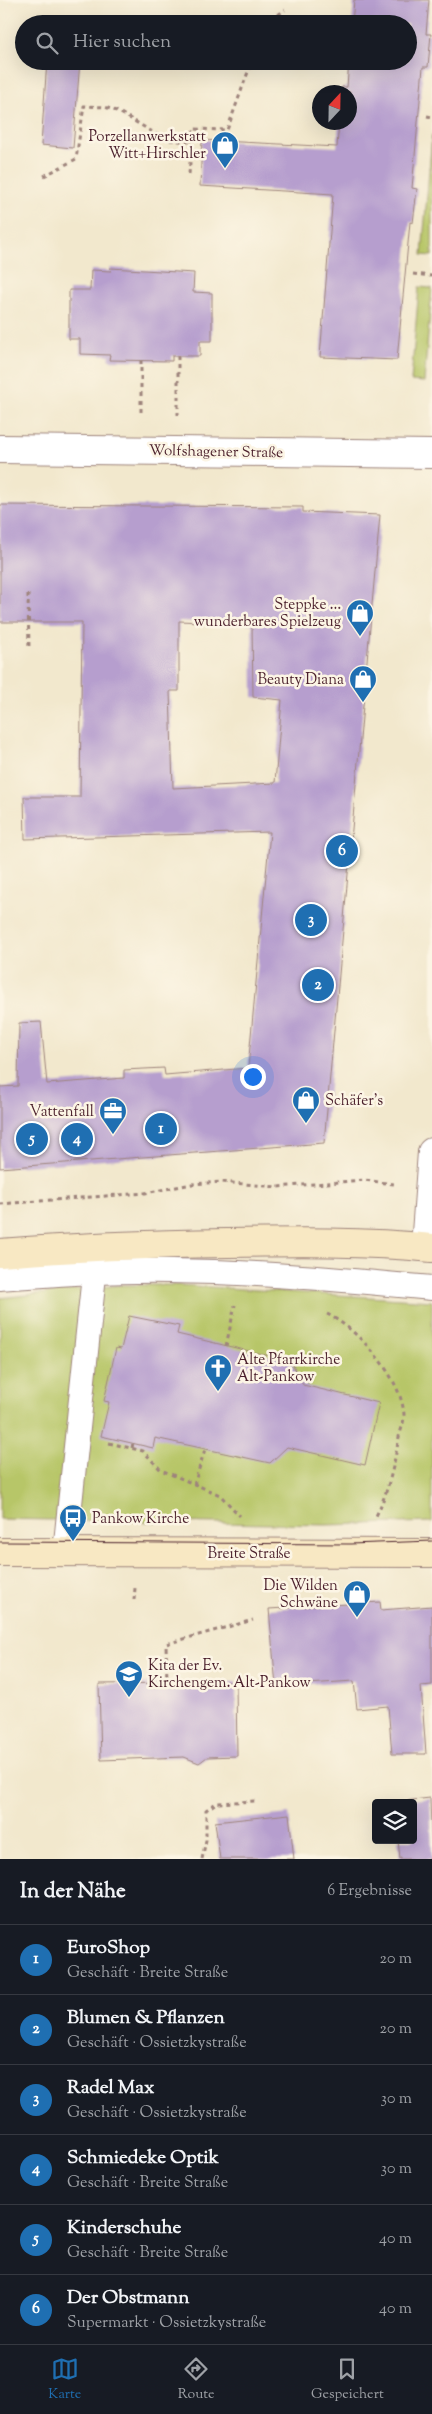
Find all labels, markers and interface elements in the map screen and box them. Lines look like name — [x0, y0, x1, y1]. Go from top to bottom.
search box — [15, 15, 417, 70]
icon: search — [33, 29, 61, 57]
text: Hier suchen — [73, 29, 171, 56]
north arrow — [312, 85, 357, 130]
place label: Porzellanwerkstatt Witt+Hirschler — [89, 127, 206, 165]
shop icon: Porzellanwerkstatt Witt+Hirschler — [210, 130, 240, 169]
street label: Wolfshagener Straße — [149, 441, 283, 464]
place label: Steppke … wunderbares Spielzeug — [194, 595, 341, 633]
shop icon: Steppke … wunderbares Spielzeug — [345, 598, 375, 637]
shop icon: Beauty Diana — [348, 664, 378, 703]
place label: Beauty Diana — [258, 670, 344, 691]
pin: 6 — [326, 832, 358, 870]
pin: 3 — [295, 901, 327, 939]
pin: 2 — [302, 966, 334, 1004]
your location — [240, 1064, 266, 1090]
shop icon: Schäfer's — [291, 1085, 321, 1124]
place label: Schäfer's — [325, 1091, 383, 1112]
office icon: Vattenfall — [98, 1096, 128, 1135]
place label: Vattenfall — [29, 1102, 94, 1123]
pin: 1 — [145, 1110, 177, 1148]
pin: 5 — [16, 1120, 48, 1158]
pin: 4 — [61, 1120, 93, 1158]
place label: Alte Pfarrkirche Alt-Pankow — [237, 1350, 340, 1388]
church icon: Alte Pfarrkirche Alt-Pankow — [203, 1353, 233, 1392]
bus stop icon: Pankow Kirche — [58, 1503, 88, 1542]
place label: Pankow Kirche — [92, 1509, 189, 1530]
street label: Breite Straße — [207, 1544, 291, 1565]
place label: Die Wilden Schwäne — [263, 1576, 338, 1614]
shop icon: Die Wilden Schwäne — [342, 1579, 372, 1618]
place label: Kita der Ev. Kirchengem. Alt-Pankow — [148, 1656, 311, 1694]
school or university icon: Kita der Ev. Kirchengem. Alt-Pankow — [114, 1659, 144, 1698]
map controls — [372, 1799, 417, 1844]
button: layers — [372, 1799, 417, 1844]
text: In der Nähe — [20, 1877, 126, 1907]
text: 6 Ergebnisse — [327, 1880, 412, 1903]
text: EuroShop — [67, 1935, 150, 1962]
text: 1 — [33, 1948, 39, 1971]
text: 20 m — [379, 1948, 412, 1971]
text: Geschäft · Breite Straße — [67, 1962, 228, 1985]
text: Blumen & Pflanzen — [67, 2005, 225, 2032]
text: 2 — [32, 2018, 40, 2041]
text: 20 m — [379, 2018, 412, 2041]
text: Geschäft · Ossietzkystraße — [67, 2032, 247, 2055]
text: Radel Max — [67, 2075, 154, 2102]
text: 3 — [33, 2088, 39, 2111]
text: 30 m — [381, 2088, 412, 2111]
text: Geschäft · Ossietzkystraße — [67, 2102, 247, 2125]
text: Schmiedeke Optik — [67, 2145, 219, 2172]
text: 4 — [32, 2158, 40, 2181]
text: 30 m — [381, 2158, 412, 2181]
text: Geschäft · Breite Straße — [67, 2172, 228, 2195]
text: Kinderschuhe — [67, 2215, 181, 2242]
text: 5 — [33, 2228, 39, 2251]
text: 40 m — [379, 2228, 412, 2251]
text: Geschäft · Breite Straße — [67, 2242, 228, 2265]
text: Der Obstmann — [67, 2285, 190, 2312]
text: 6 — [32, 2298, 40, 2321]
text: 40 m — [379, 2298, 412, 2321]
text: Supermarkt · Ossietzkystraße — [67, 2312, 266, 2335]
tab: Karte — [48, 2355, 81, 2405]
tab: Route — [178, 2355, 215, 2405]
tab: Gespeichert — [311, 2355, 384, 2405]

